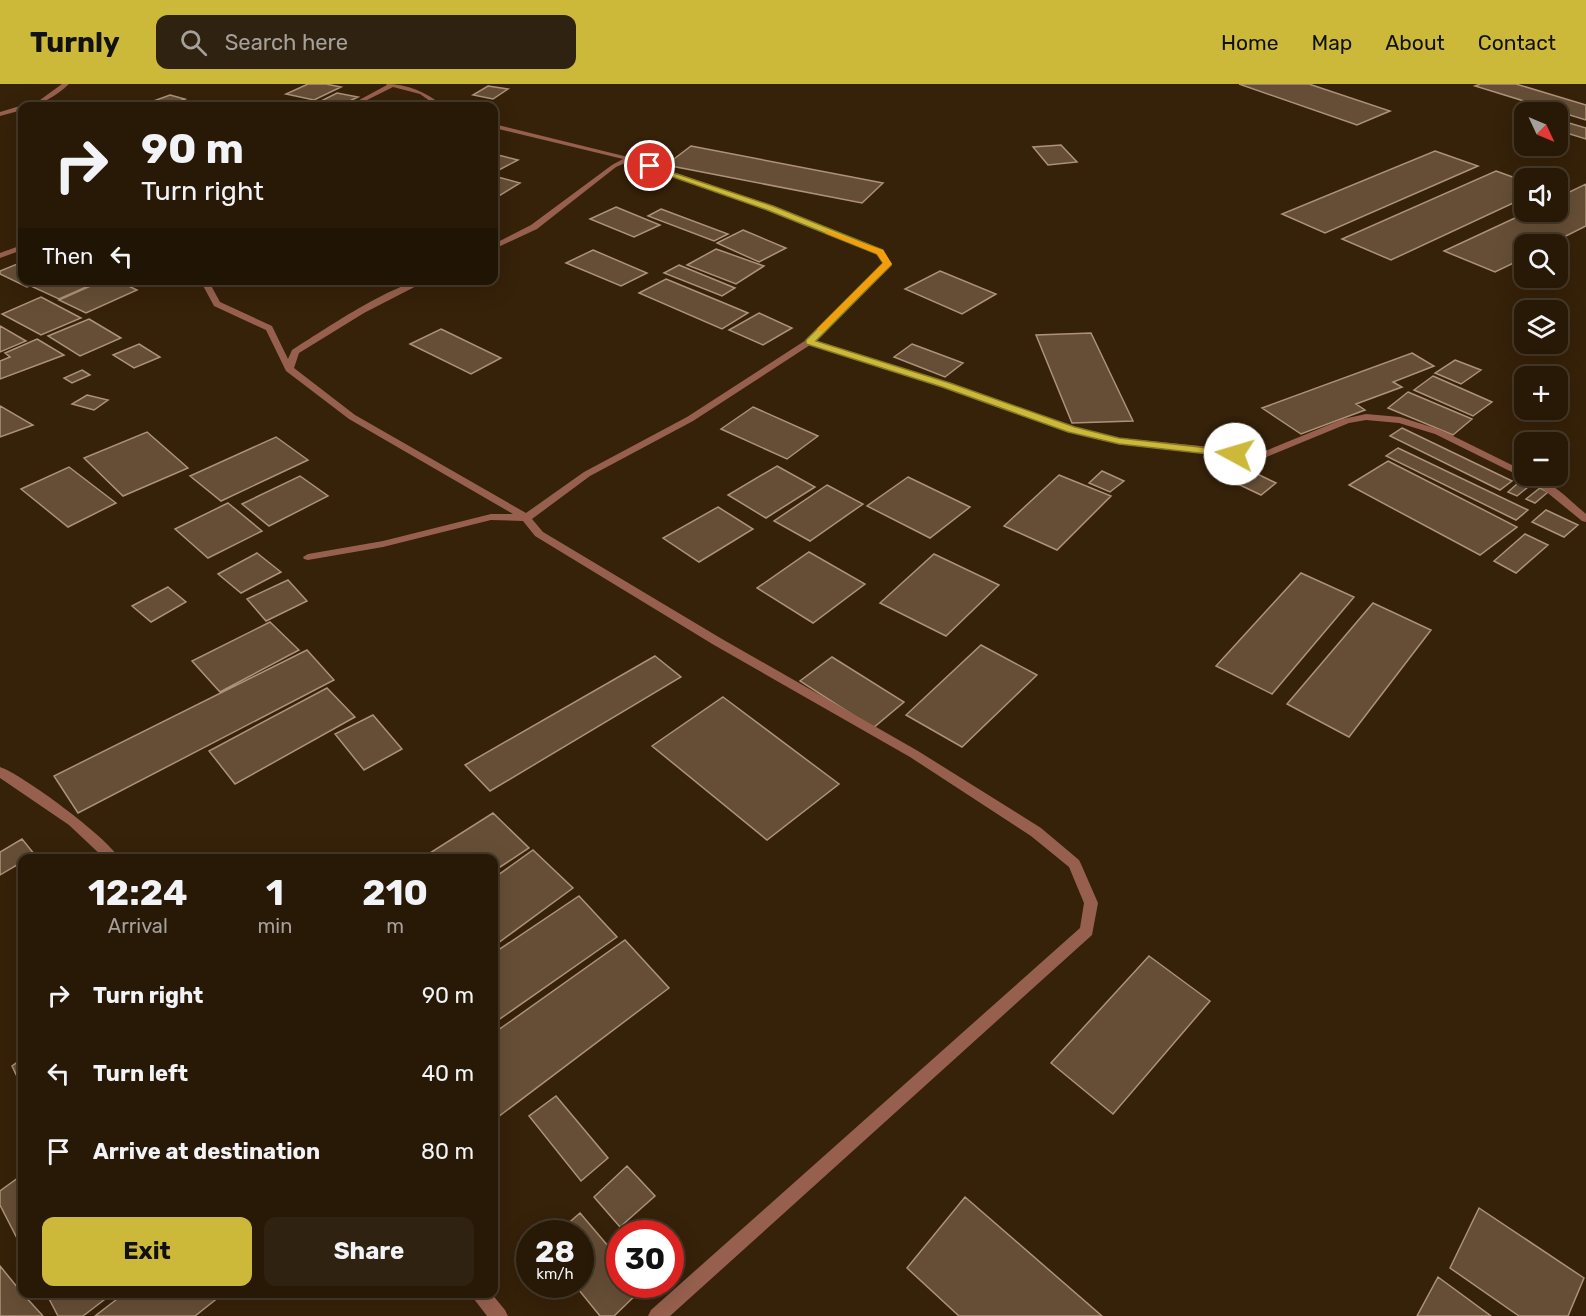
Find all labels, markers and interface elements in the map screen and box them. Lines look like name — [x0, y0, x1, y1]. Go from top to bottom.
search box — [156, 15, 576, 69]
text: Turnly — [30, 26, 120, 59]
icon: search — [177, 26, 210, 59]
text: Search here — [225, 29, 348, 56]
text: Home — [1221, 30, 1278, 55]
text: Map — [1311, 30, 1352, 55]
text: About — [1385, 30, 1445, 55]
text: Contact — [1478, 30, 1556, 55]
north arrow — [1514, 102, 1568, 156]
map controls — [1514, 102, 1568, 486]
text: 90 m — [141, 124, 244, 174]
icon: right — [42, 126, 120, 204]
pin — [624, 140, 675, 191]
icon: arrive — [633, 149, 666, 182]
button: sound — [1514, 168, 1568, 222]
text: Turn right — [141, 175, 264, 207]
button: search — [1514, 234, 1568, 288]
icon: left — [105, 240, 138, 273]
text: Then — [42, 243, 93, 270]
button: layers — [1514, 300, 1568, 354]
button: + — [1514, 366, 1568, 420]
position arrow — [1203, 422, 1267, 486]
button: − — [1514, 432, 1568, 486]
text: 12:24 — [88, 871, 188, 914]
text: 1 — [266, 871, 284, 914]
text: 210 — [362, 871, 428, 914]
text: Arrival — [108, 914, 168, 938]
text: min — [258, 914, 292, 938]
text: m — [386, 914, 404, 938]
icon: right — [42, 979, 75, 1012]
text: Turn right — [93, 982, 203, 1009]
text: 90 m — [422, 982, 474, 1009]
icon: left — [42, 1057, 75, 1090]
text: Turn left — [93, 1060, 188, 1087]
text: 40 m — [421, 1060, 474, 1087]
icon: arrive — [42, 1135, 75, 1168]
text: Arrive at destination — [93, 1138, 320, 1165]
text: 80 m — [421, 1138, 474, 1165]
button: Exit — [42, 1217, 252, 1286]
button: Share — [264, 1217, 474, 1286]
speed limit sign: 30 — [606, 1220, 684, 1298]
text: 28 — [535, 1234, 575, 1270]
text: km/h — [536, 1265, 574, 1283]

